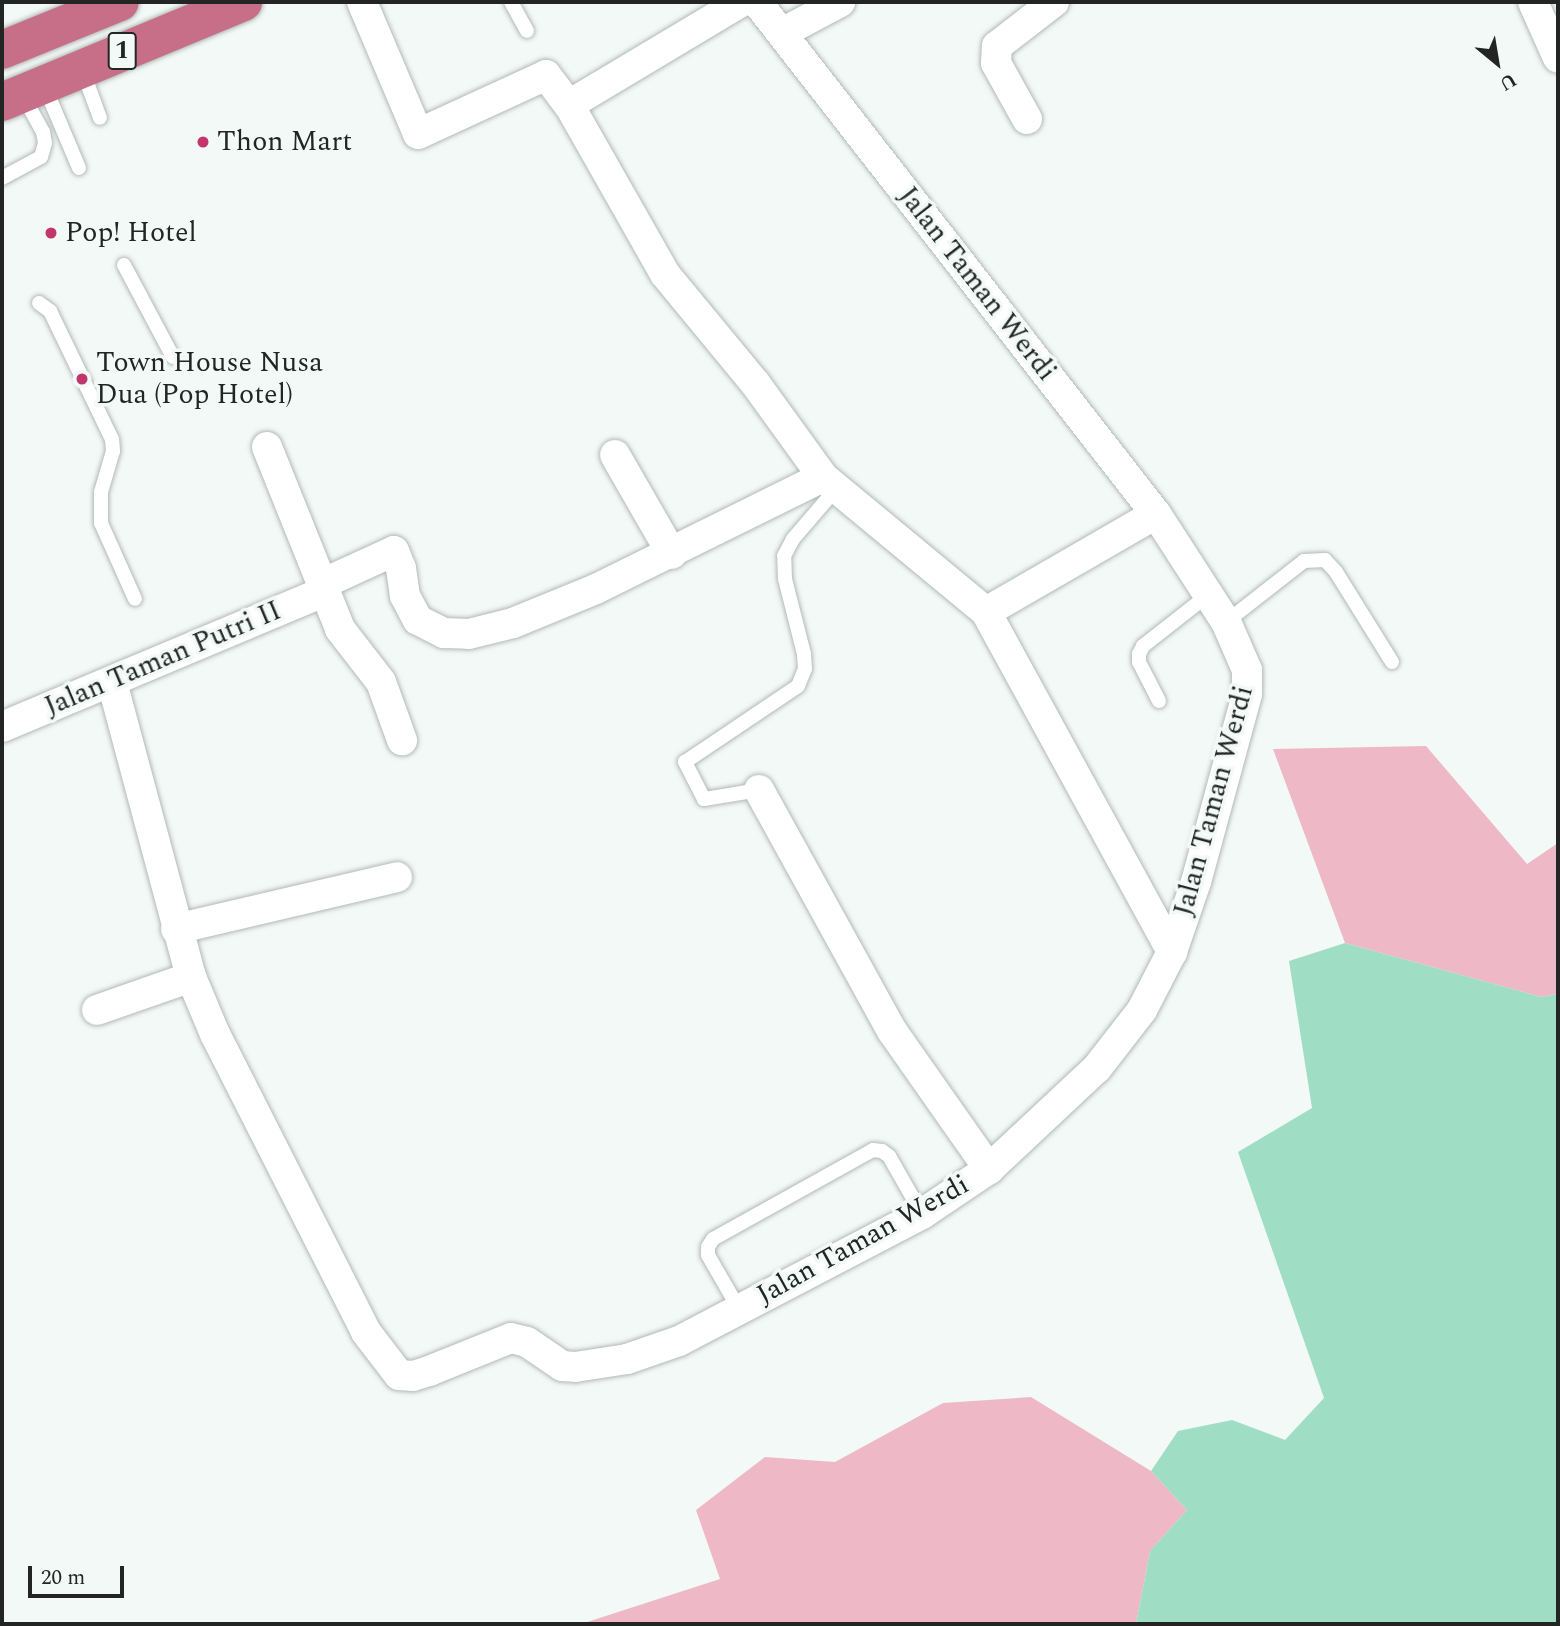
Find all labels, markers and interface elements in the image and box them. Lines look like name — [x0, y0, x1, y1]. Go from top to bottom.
road number: 1 — [106, 28, 138, 74]
north arrow — [1462, 28, 1532, 98]
text: U — [1494, 65, 1522, 98]
place label: Thon Mart — [217, 125, 352, 159]
marker: Thon Mart — [195, 134, 211, 150]
street label: Jalan Taman Werdi — [891, 180, 1063, 388]
place label: Pop! Hotel — [65, 216, 197, 250]
marker: Pop! Hotel — [43, 225, 59, 241]
place label: Town House Nusa Dua (Pop Hotel) — [96, 346, 323, 412]
marker: Town House Nusa Dua (Pop Hotel) — [74, 371, 90, 387]
street label: Jalan Taman Putri II — [40, 594, 286, 724]
street label: Jalan Taman Werdi — [1167, 682, 1261, 920]
street label: Jalan Taman Werdi — [751, 1168, 975, 1312]
scale bar — [32, 1552, 128, 1596]
text: 20 m — [41, 1562, 85, 1594]

